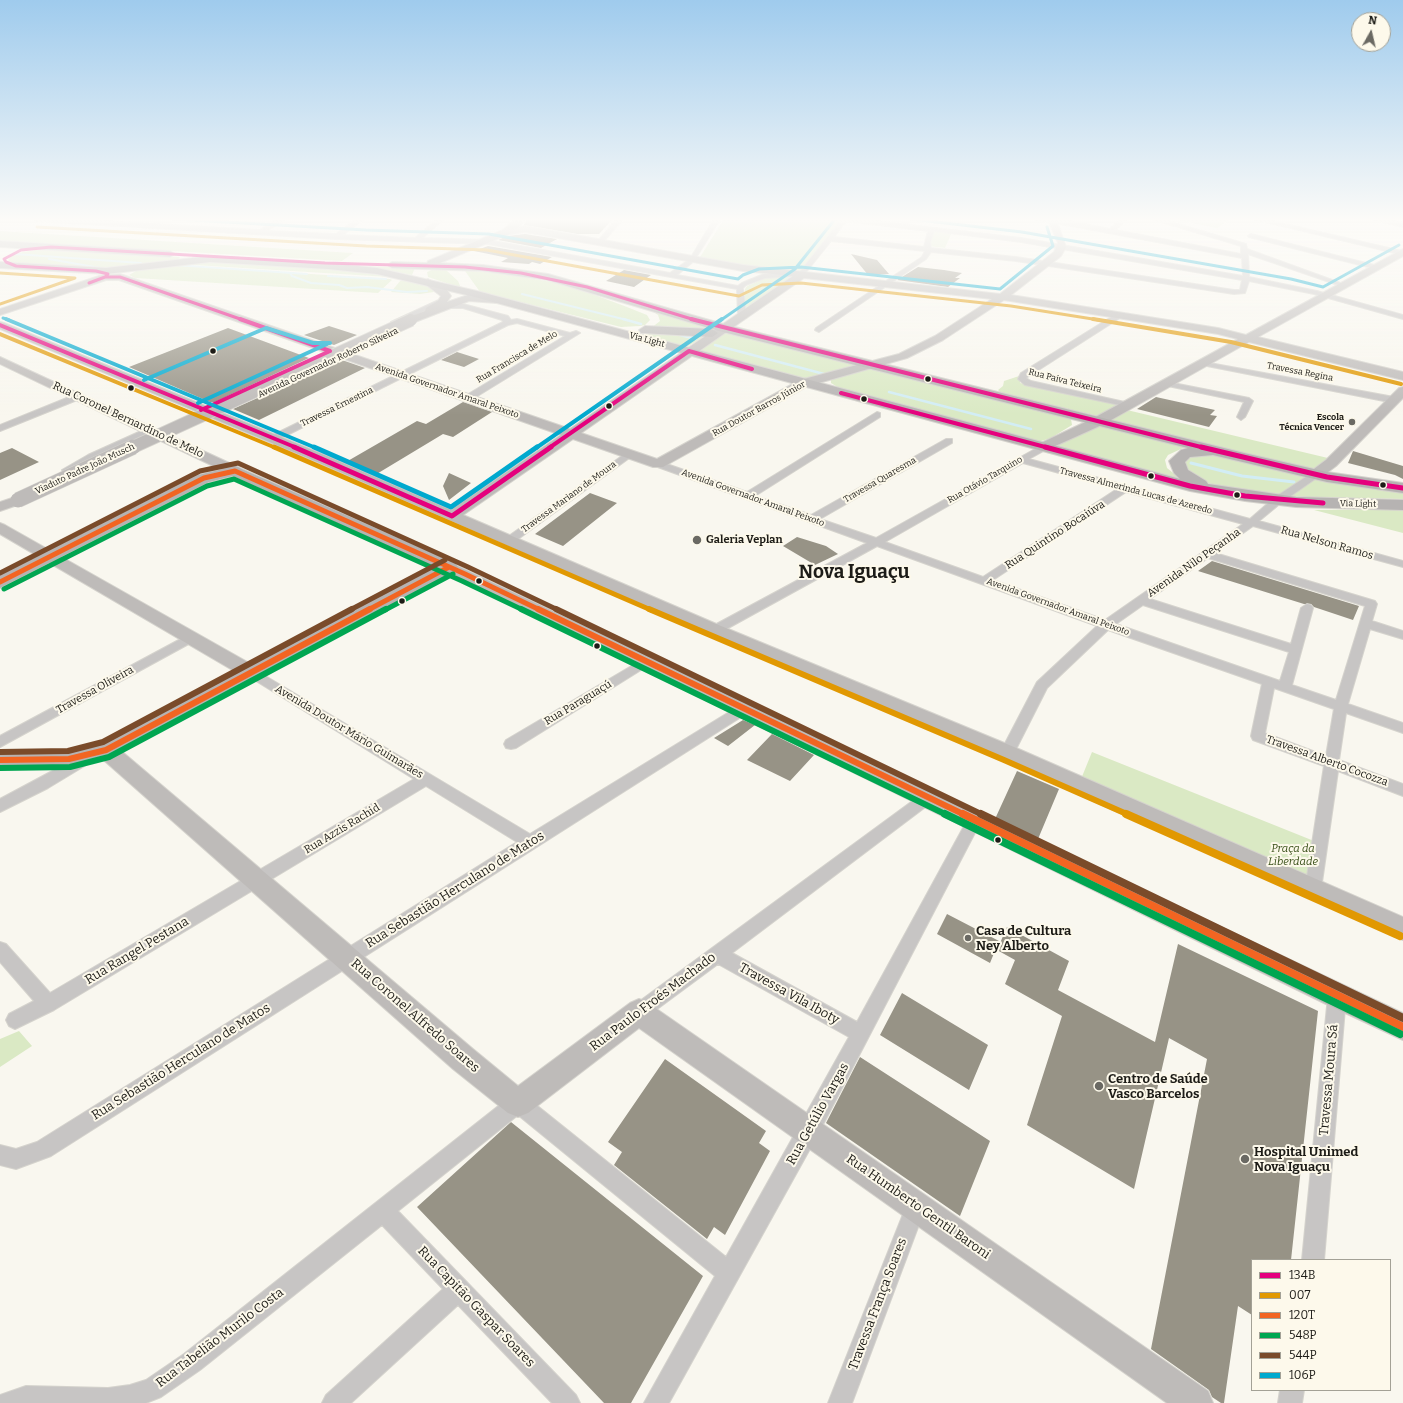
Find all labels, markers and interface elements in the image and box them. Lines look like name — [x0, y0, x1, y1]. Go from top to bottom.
north arrow — [1351, 12, 1391, 52]
text: N — [1367, 14, 1378, 28]
street label: Avenida Governador Roberto Silveira — [256, 326, 400, 400]
street label: Rua Francisca de Melo — [475, 329, 559, 385]
street label: Via Light — [628, 330, 666, 350]
unlabelled marker — [208, 346, 218, 356]
street label: Travessa Regina — [1266, 360, 1334, 384]
street label: Avenida Governador Amaral Peixoto — [374, 361, 520, 421]
street label: Rua Paiva Teixeira — [1027, 367, 1103, 395]
unlabelled marker — [923, 374, 933, 384]
street label: Rua Coronel Bernardino de Melo — [50, 379, 206, 461]
street label: Rua Doutor Barros Júnior — [711, 379, 807, 439]
unlabelled marker — [126, 383, 136, 393]
street label: Travessa Ernestina — [299, 385, 375, 429]
unlabelled marker — [859, 394, 869, 404]
unlabelled marker — [604, 401, 614, 411]
place label: Escola Técnica Vencer — [1279, 412, 1344, 433]
marker: Escola Técnica Vencer — [1347, 417, 1357, 427]
street label: Viaduto Padre João Musch — [34, 441, 136, 497]
street label: Rua Otávio Tarquino — [946, 454, 1024, 506]
street label: Travessa Quaresma — [842, 455, 918, 505]
street label: Travessa Mariano de Moura — [520, 459, 618, 535]
street label: Travessa Almerinda Lucas de Azeredo — [1059, 465, 1213, 517]
street label: Avenida Governador Amaral Peixoto — [680, 467, 826, 529]
unlabelled marker — [1146, 471, 1156, 481]
unlabelled marker — [1378, 480, 1388, 490]
unlabelled marker — [1232, 490, 1242, 500]
street label: Rua Quintino Bocaiúva — [1003, 498, 1107, 572]
street label: Via Light — [1340, 498, 1376, 510]
street label: Rua Nelson Ramos — [1279, 523, 1375, 563]
street label: Avenida Nilo Peçanha — [1145, 526, 1243, 600]
place label: Galeria Veplan — [706, 533, 782, 547]
marker: Galeria Veplan — [691, 534, 703, 546]
district label: Nova Iguaçu — [798, 562, 910, 584]
unlabelled marker — [474, 576, 484, 586]
street label: Avenida Governador Amaral Peixoto — [985, 576, 1131, 638]
unlabelled marker — [397, 596, 407, 606]
unlabelled marker — [592, 641, 602, 651]
street label: Travessa Oliveira — [54, 663, 136, 717]
street label: Rua Paraguaçú — [542, 678, 614, 728]
street label: Avenida Doutor Mário Guimarães — [273, 682, 425, 782]
street label: Travessa Alberto Cocozza — [1264, 733, 1390, 789]
street label: Rua Azzis Rachid — [302, 801, 382, 857]
street label: Rua Sebastião Herculano de Matos — [363, 828, 547, 952]
unlabelled marker — [993, 835, 1003, 845]
park label: Praça da Liberdade — [1268, 842, 1318, 868]
street label: Rua Rangel Pestana — [82, 914, 192, 988]
place label: Casa de Cultura Ney Alberto — [976, 923, 1071, 954]
marker: Casa de Cultura Ney Alberto — [963, 933, 973, 943]
street label: Rua Paulo Froés Machado — [587, 950, 719, 1054]
street label: Rua Coronel Alfredo Soares — [348, 956, 482, 1076]
street label: Travessa Vila Iboty — [736, 960, 842, 1028]
street label: Rua Sebastião Herculano de Matos — [89, 1000, 273, 1124]
street label: Travessa Moura Sá — [1316, 1024, 1342, 1136]
street label: Rua Getúlio Vargas — [784, 1060, 852, 1168]
place label: Centro de Saúde Vasco Barcelos — [1108, 1071, 1208, 1102]
marker: Centro de Saúde Vasco Barcelos — [1093, 1080, 1105, 1092]
place label: Hospital Unimed Nova Iguaçu — [1254, 1144, 1358, 1175]
street label: Rua Humberto Gentil Baroni — [843, 1151, 993, 1263]
marker: Hospital Unimed Nova Iguaçu — [1239, 1153, 1251, 1165]
street label: Travessa França Soares — [846, 1236, 910, 1372]
street label: Rua Capitão Gaspar Soares — [414, 1243, 538, 1371]
legend — [1251, 1259, 1391, 1391]
text: 134B — [1289, 1268, 1315, 1282]
street label: Rua Tabelião Murilo Costa — [153, 1285, 287, 1391]
text: 007 — [1289, 1288, 1310, 1302]
text: 120T — [1289, 1308, 1315, 1322]
text: 548P — [1289, 1328, 1316, 1342]
text: 544P — [1289, 1348, 1317, 1362]
text: 106P — [1289, 1368, 1316, 1382]

